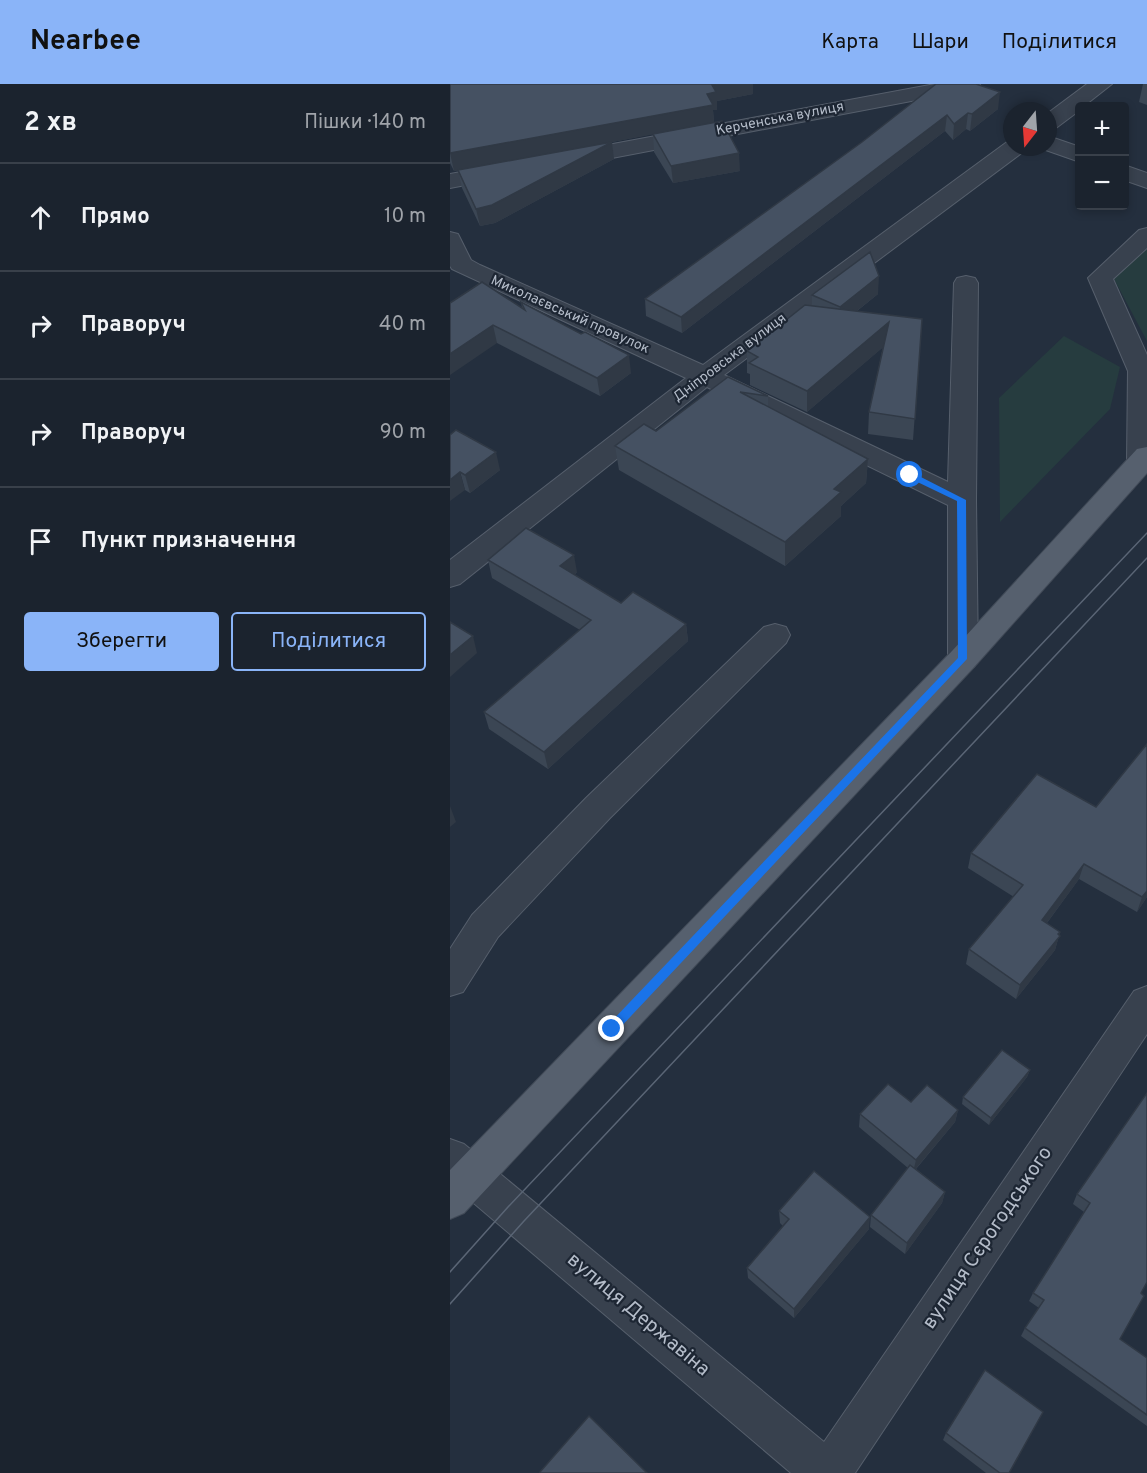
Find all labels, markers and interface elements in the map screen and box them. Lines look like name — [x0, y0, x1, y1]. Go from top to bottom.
text: Nearbee — [30, 24, 141, 60]
text: Карта — [821, 29, 879, 56]
text: Шари — [912, 29, 969, 56]
text: Поділитися — [1002, 29, 1117, 56]
street label: Керченська вулиця — [715, 98, 845, 140]
north arrow — [1003, 102, 1057, 156]
map controls — [1075, 102, 1129, 210]
button: + — [1075, 102, 1129, 156]
text: 2 хв — [24, 107, 77, 140]
text: Пішки · 140 m — [304, 110, 426, 136]
button: − — [1075, 156, 1129, 210]
icon: ahead — [24, 201, 57, 234]
text: Прямо — [81, 204, 150, 231]
text: 10 m — [384, 204, 426, 230]
street label: Миколаєвський провулок — [488, 272, 652, 358]
icon: right — [24, 309, 57, 342]
street label: Дніпровська вулиця — [670, 310, 790, 406]
text: Праворуч — [81, 312, 186, 339]
text: 40 m — [379, 312, 426, 338]
icon: right — [24, 417, 57, 450]
text: Праворуч — [81, 420, 186, 447]
text: 90 m — [380, 420, 426, 446]
route start — [896, 461, 922, 487]
icon: arrive — [24, 525, 57, 558]
text: Пункт призначення — [81, 528, 296, 555]
button: Зберегти — [24, 612, 219, 671]
button: Поділитися — [231, 612, 426, 671]
route end — [598, 1015, 624, 1041]
street label: вулиця Сєрогодського — [917, 1142, 1059, 1334]
street label: вулиця Державіна — [561, 1247, 715, 1383]

